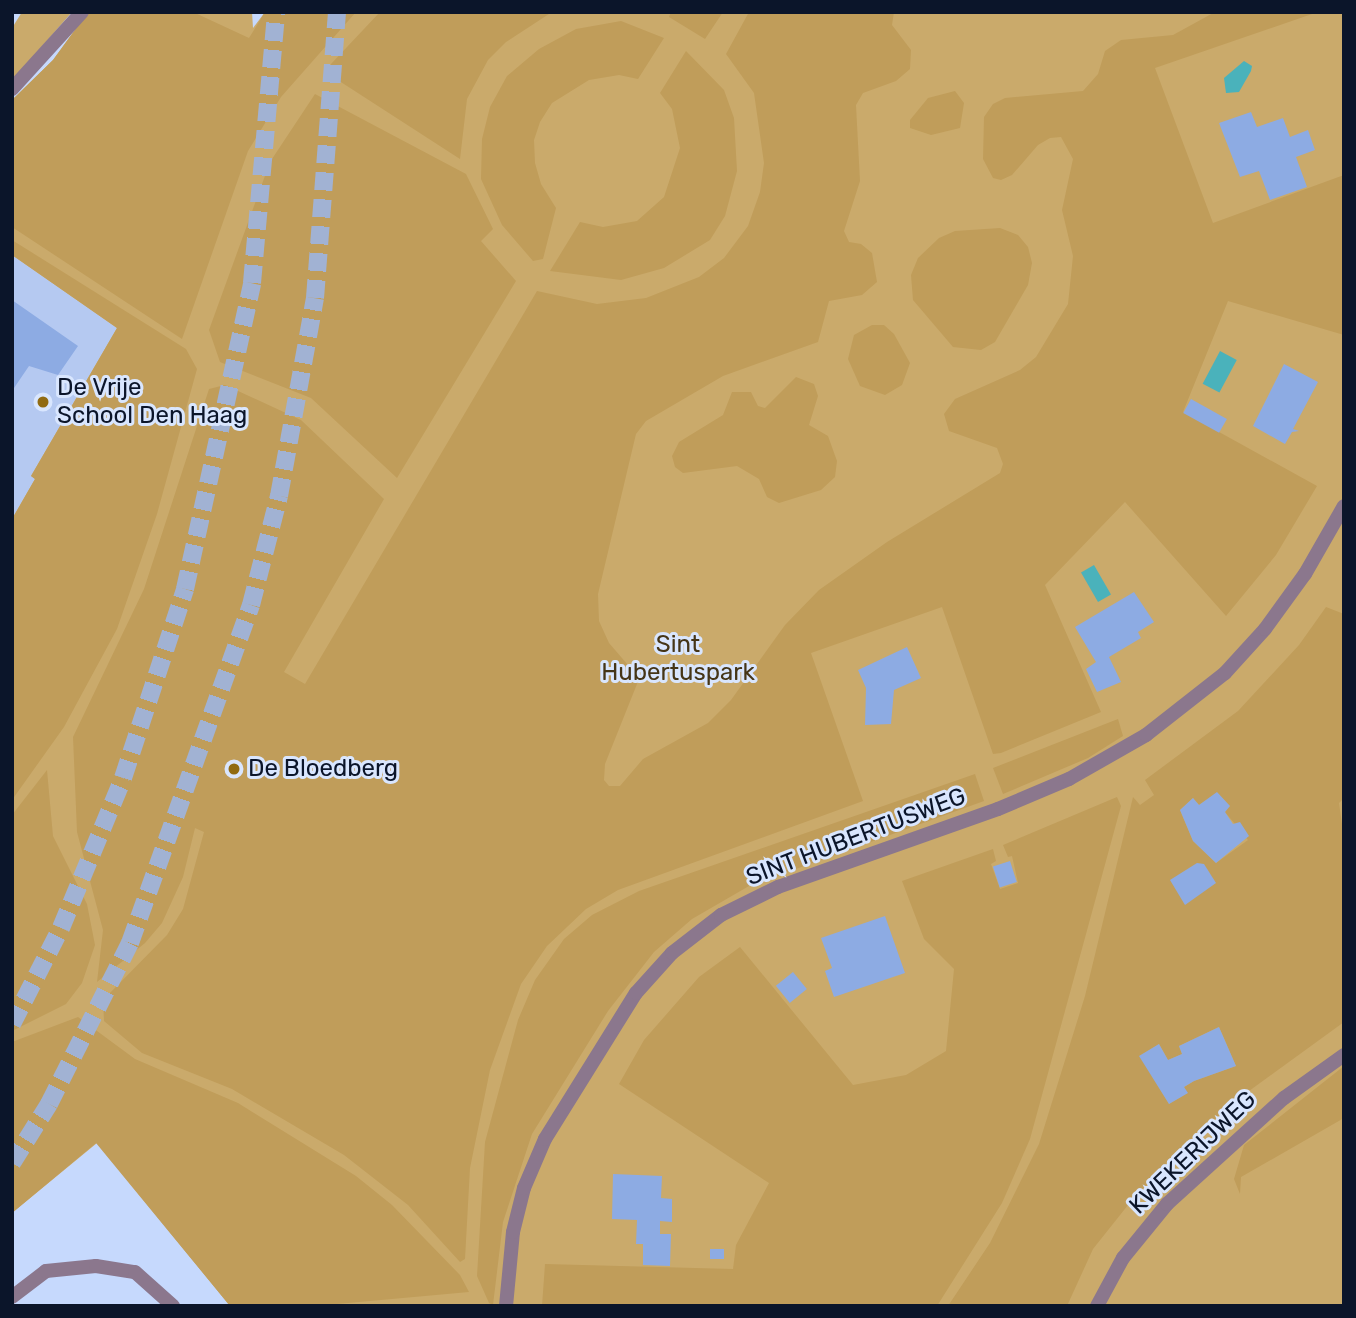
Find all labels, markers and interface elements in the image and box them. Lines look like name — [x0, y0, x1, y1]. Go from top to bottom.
place label: De Vrije School Den Haag — [57, 374, 247, 430]
marker: De Vrije School Den Haag — [35, 394, 51, 410]
park label: Sint Hubertuspark — [601, 631, 755, 687]
place label: De Bloedberg — [248, 755, 398, 783]
marker: De Bloedberg — [226, 761, 242, 777]
street label: SINT HUBERTUSWEG — [742, 782, 970, 892]
street label: KWEKERIJWEG — [1124, 1085, 1262, 1221]

